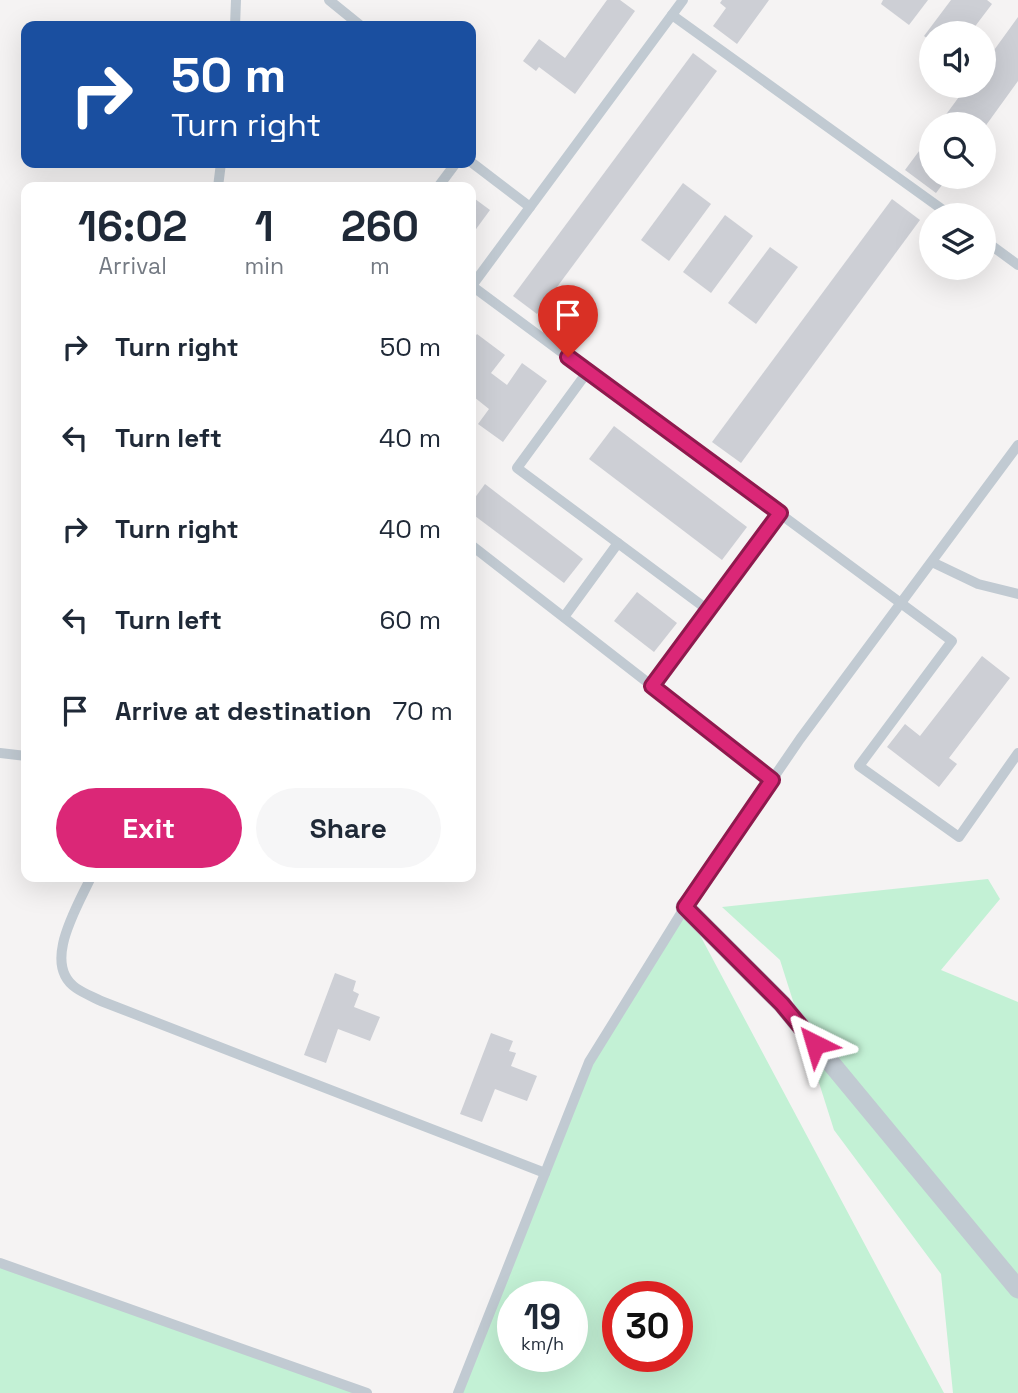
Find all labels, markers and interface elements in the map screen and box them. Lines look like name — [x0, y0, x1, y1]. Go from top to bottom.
map controls — [919, 21, 996, 280]
button: sound — [919, 21, 996, 98]
text: 50 m — [171, 44, 286, 106]
icon: right — [56, 49, 147, 140]
text: Turn right — [171, 105, 321, 145]
button: search — [919, 112, 996, 189]
text: 16:02 — [78, 200, 188, 253]
text: 1 — [255, 200, 274, 253]
text: 260 — [341, 200, 419, 253]
button: layers — [919, 203, 996, 280]
text: Arrival — [99, 251, 167, 281]
text: min — [244, 251, 284, 281]
text: m — [370, 251, 390, 281]
pin — [538, 285, 598, 357]
icon: arrive — [549, 296, 587, 334]
icon: right — [56, 328, 94, 366]
text: Turn right — [115, 330, 239, 364]
text: 50 m — [380, 330, 441, 364]
icon: left — [56, 419, 94, 457]
text: Turn left — [115, 421, 222, 455]
text: 40 m — [379, 421, 441, 455]
icon: right — [56, 510, 94, 548]
text: Turn right — [115, 512, 239, 546]
text: 40 m — [379, 512, 441, 546]
icon: left — [56, 601, 94, 639]
text: Turn left — [115, 603, 222, 637]
text: 60 m — [379, 603, 441, 637]
icon: arrive — [56, 692, 94, 730]
text: Arrive at destination — [115, 694, 372, 728]
text: 70 m — [393, 694, 453, 728]
button: Exit — [56, 788, 242, 868]
button: Share — [256, 788, 441, 868]
position arrow — [778, 1007, 852, 1081]
speed limit sign: 30 — [602, 1281, 693, 1372]
text: 19 — [524, 1295, 561, 1339]
text: km/h — [521, 1332, 564, 1355]

